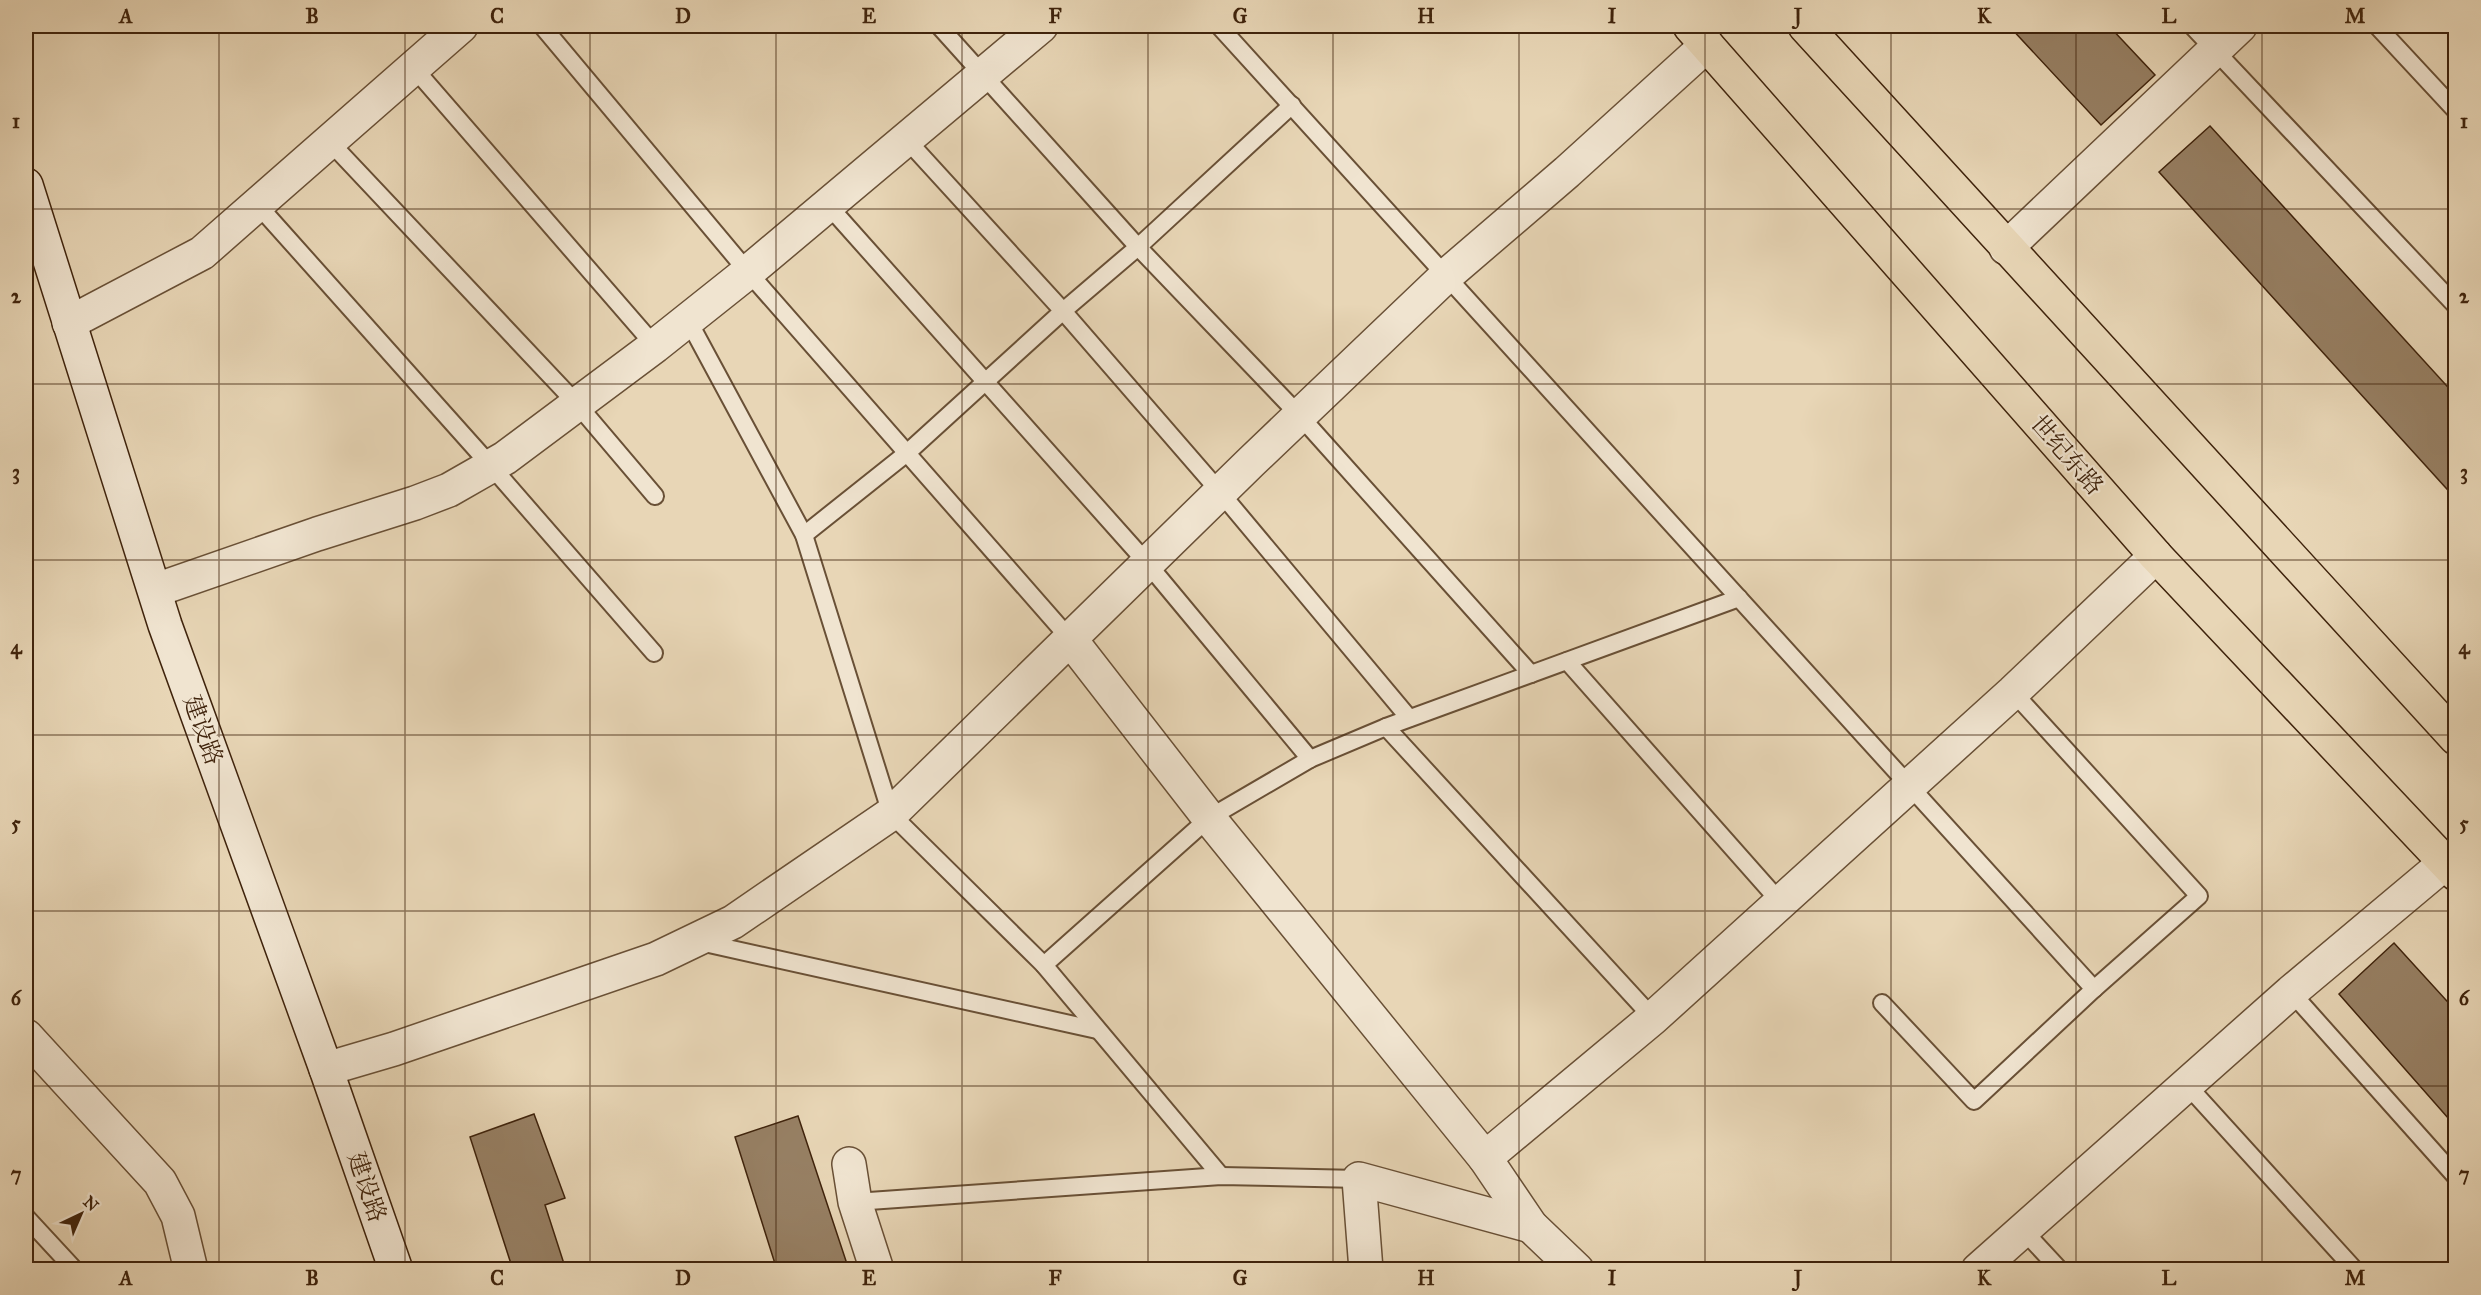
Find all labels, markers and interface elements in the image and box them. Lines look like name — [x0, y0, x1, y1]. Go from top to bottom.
text: A — [117, 4, 133, 28]
text: B — [305, 4, 319, 28]
text: C — [490, 4, 504, 28]
text: D — [675, 4, 691, 28]
text: E — [862, 4, 877, 28]
text: F — [1048, 4, 1062, 28]
text: G — [1233, 4, 1248, 28]
text: H — [1417, 4, 1435, 28]
text: I — [1608, 4, 1617, 28]
text: J — [1791, 4, 1803, 30]
text: K — [1977, 4, 1992, 28]
text: L — [2162, 4, 2177, 28]
text: M — [2345, 4, 2366, 28]
text: 1 — [12, 109, 20, 133]
text: 1 — [2460, 109, 2468, 133]
text: 2 — [11, 284, 22, 308]
text: 2 — [2459, 284, 2470, 308]
street label: 世纪东路 — [2024, 409, 2110, 501]
text: 3 — [12, 460, 20, 485]
text: 3 — [2460, 460, 2468, 485]
text: 4 — [10, 635, 22, 660]
text: 4 — [2458, 635, 2470, 660]
street label: 建设路 — [177, 691, 229, 769]
text: 5 — [11, 811, 21, 835]
text: 5 — [2459, 811, 2469, 835]
text: 6 — [11, 986, 23, 1010]
text: 6 — [2459, 986, 2471, 1010]
street label: 建设路 — [341, 1148, 393, 1226]
text: 7 — [11, 1162, 22, 1186]
text: 7 — [2459, 1162, 2470, 1186]
north arrow — [51, 1184, 111, 1244]
text: N — [80, 1192, 103, 1215]
text: A — [117, 1266, 133, 1290]
text: B — [305, 1266, 319, 1290]
text: C — [490, 1266, 504, 1290]
text: D — [675, 1266, 691, 1290]
text: E — [862, 1266, 877, 1290]
text: F — [1048, 1266, 1062, 1290]
text: G — [1233, 1266, 1248, 1290]
text: H — [1417, 1266, 1435, 1290]
text: I — [1608, 1266, 1617, 1290]
text: J — [1791, 1266, 1803, 1292]
text: K — [1977, 1266, 1992, 1290]
text: L — [2162, 1266, 2177, 1290]
text: M — [2345, 1266, 2366, 1290]

